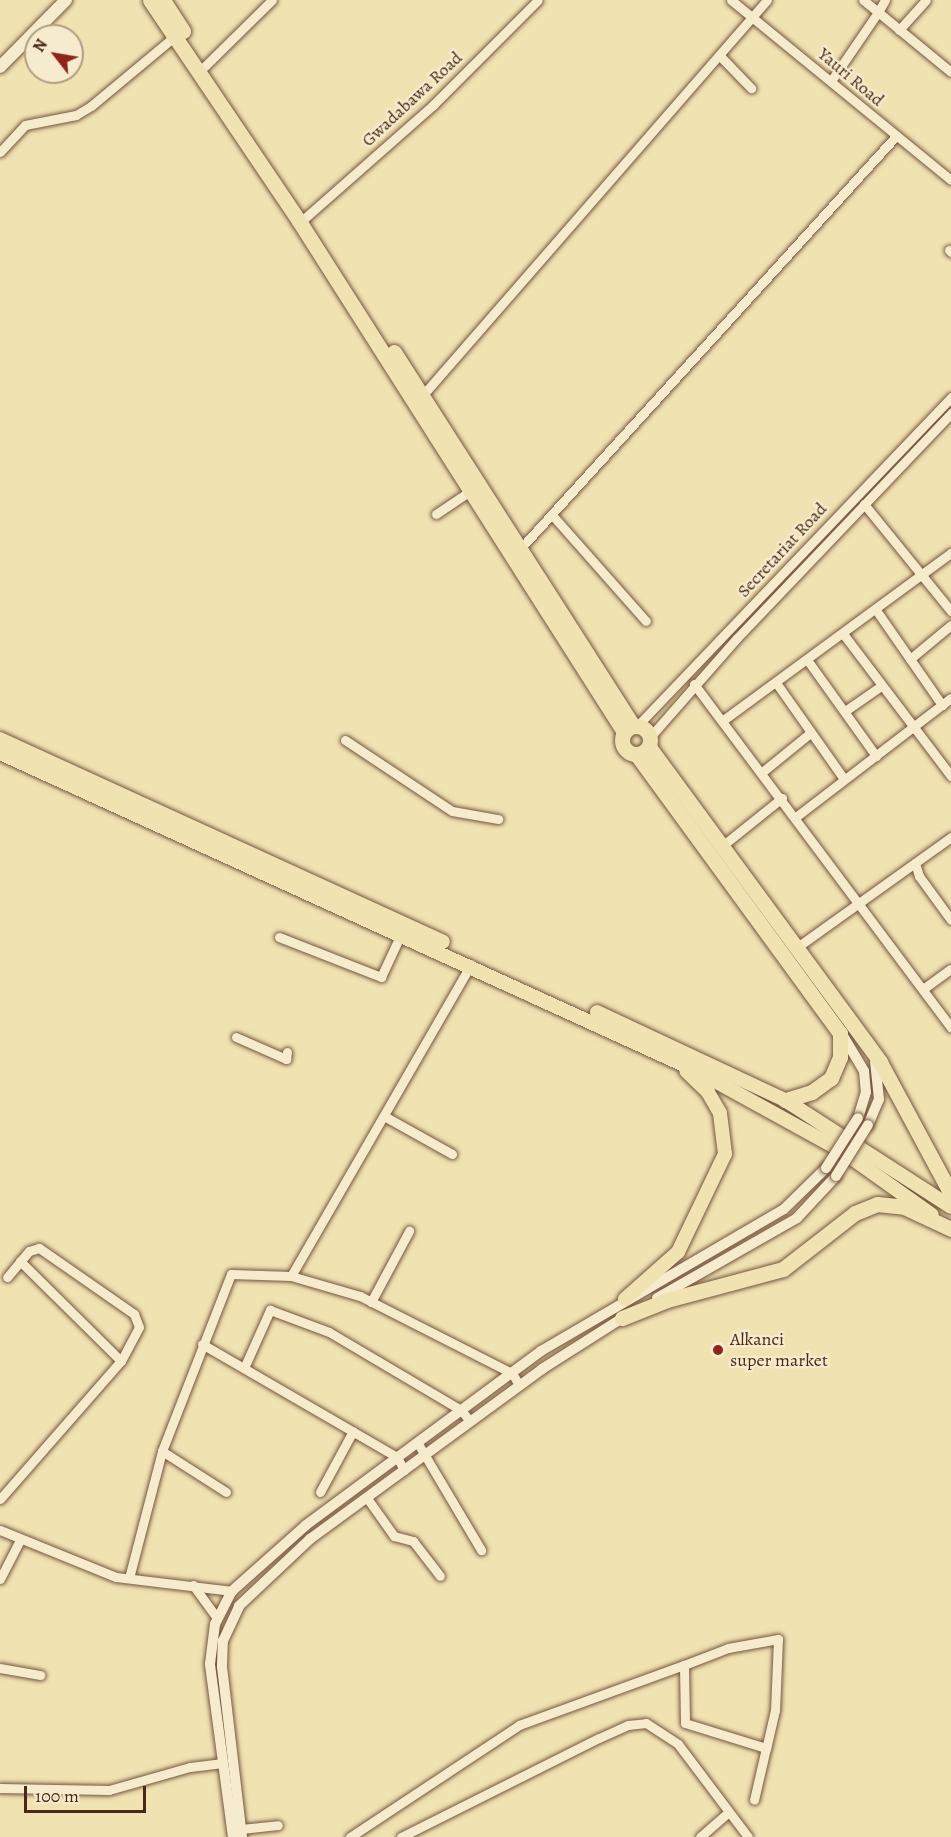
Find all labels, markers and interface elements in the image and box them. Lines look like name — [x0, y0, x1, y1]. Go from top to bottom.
north arrow — [24, 24, 84, 84]
text: N — [28, 35, 53, 56]
street label: Yauri Road — [814, 43, 888, 111]
street label: Gwadabawa Road — [357, 47, 467, 151]
street label: Secretariat Road — [733, 498, 831, 602]
place label: Alkanci super market — [730, 1329, 828, 1372]
marker: Alkanci super market — [711, 1343, 725, 1357]
scale bar — [27, 1774, 148, 1812]
text: 100 m — [35, 1784, 79, 1808]

